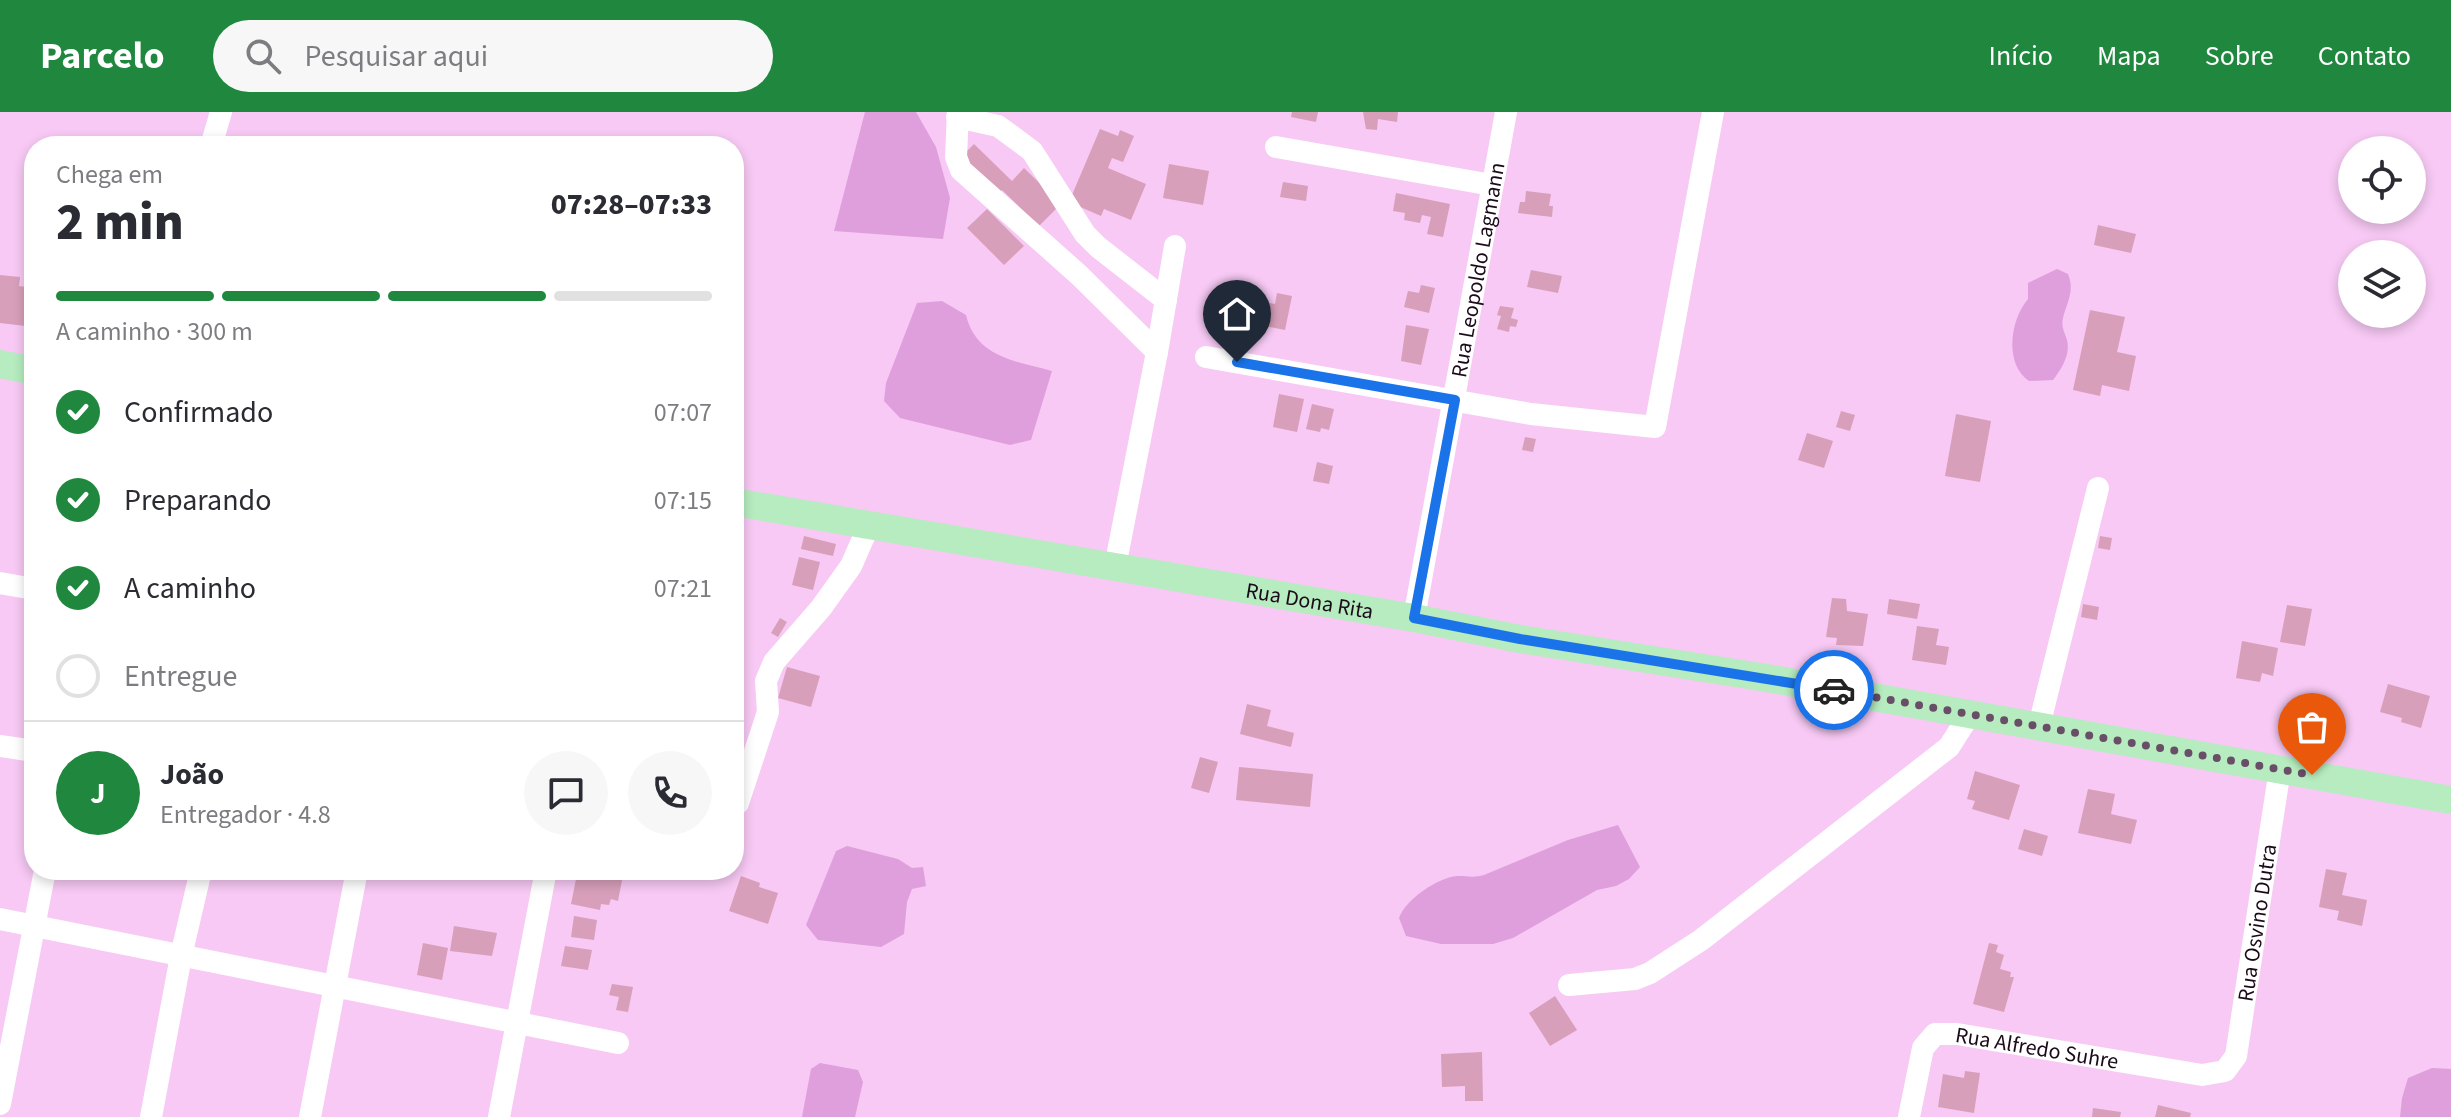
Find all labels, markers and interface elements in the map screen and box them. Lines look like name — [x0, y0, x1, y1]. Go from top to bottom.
search box — [213, 20, 773, 92]
text: Parcelo — [40, 29, 165, 83]
icon: search — [241, 34, 285, 78]
text: Pesquisar aqui — [305, 35, 488, 78]
text: Início — [1989, 36, 2053, 76]
text: Mapa — [2097, 36, 2161, 76]
text: Sobre — [2205, 36, 2274, 76]
text: Contato — [2318, 36, 2411, 76]
map controls — [2338, 136, 2426, 328]
button: locate — [2338, 136, 2426, 224]
text: Chega em — [56, 156, 163, 193]
street label: Rua Leopoldo Lagmann — [1443, 160, 1514, 380]
text: 07:28–07:33 — [551, 183, 712, 226]
text: 2 min — [56, 186, 184, 260]
button: layers — [2338, 240, 2426, 328]
pin — [1203, 280, 1271, 362]
icon: home — [1215, 292, 1259, 336]
text: A caminho · 300 m — [56, 313, 253, 350]
icon: check — [56, 390, 100, 434]
text: Confirmado — [124, 391, 273, 434]
text: 07:07 — [654, 394, 712, 431]
icon: check — [56, 478, 100, 522]
text: Preparando — [124, 479, 271, 522]
text: 07:15 — [654, 482, 712, 519]
icon: check — [56, 566, 100, 610]
text: A caminho — [124, 567, 256, 610]
text: 07:21 — [654, 570, 712, 607]
street label: Rua Dona Rita — [1243, 575, 1376, 628]
courier — [1794, 650, 1874, 730]
text: Entregue — [124, 655, 237, 698]
icon: car — [1812, 668, 1856, 712]
pin — [2278, 693, 2346, 775]
icon: bag — [2290, 705, 2334, 749]
button: chat — [524, 751, 608, 835]
button: phone — [628, 751, 712, 835]
text: João — [160, 753, 224, 796]
text: J — [90, 772, 106, 815]
text: Entregador · 4.8 — [160, 796, 331, 833]
street label: Rua Osvino Dutra — [2230, 842, 2285, 1004]
street label: Rua Alfredo Suhre — [1953, 1019, 2121, 1078]

